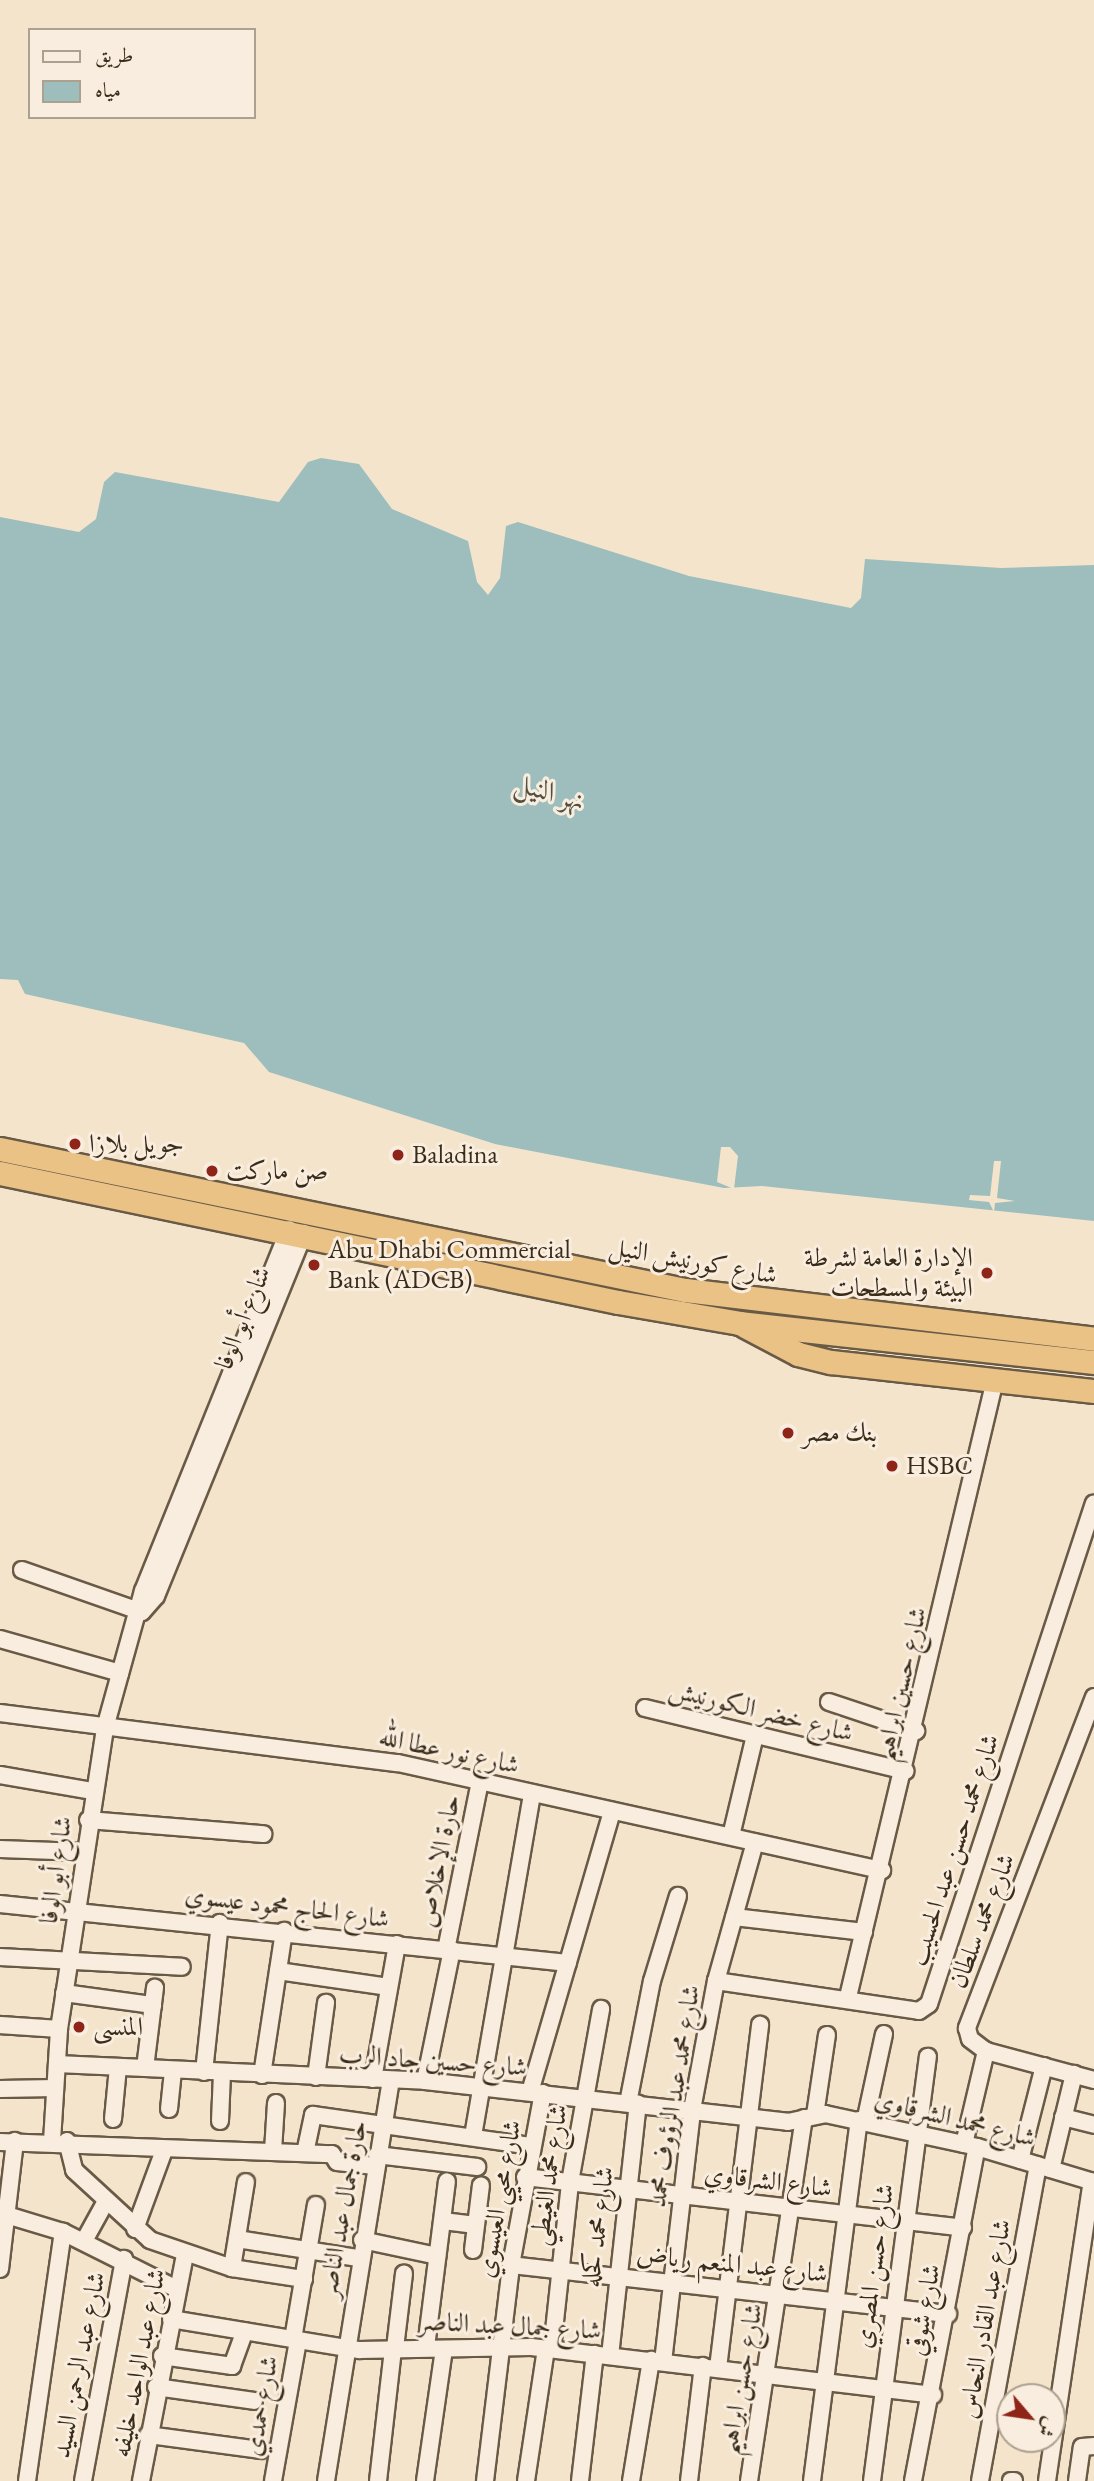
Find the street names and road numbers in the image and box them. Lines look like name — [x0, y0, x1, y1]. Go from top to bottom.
street label: شارع كورنيش النيل — [606, 1231, 780, 1291]
street label: شارع أبو الوفا — [208, 1262, 278, 1374]
street label: شارع حسين ابراهيم — [868, 1604, 934, 1764]
street label: شارع خضر الكورنيش — [666, 1673, 856, 1749]
street label: شارع نور عطا الله — [376, 1721, 522, 1781]
street label: شارع محمد حسن عبد الحسيب — [902, 1730, 1006, 1970]
street label: حارة الإخلاص — [411, 1792, 467, 1930]
street label: شارع أبو الوفا — [33, 1814, 79, 1926]
street label: شارع محمد سلطان — [942, 1849, 1022, 1993]
street label: شارع الحاج محمود عيسوي — [183, 1879, 391, 1935]
street label: شارع محمد عبد الرؤوف محمد — [641, 1983, 707, 2209]
street label: شارع حسين جاد الرب — [338, 2039, 528, 2083]
street label: شارع محمد الشرقاوي — [871, 2084, 1039, 2154]
street label: شارع محمد الغيطي — [524, 2102, 574, 2248]
street label: حارة جمال عبد الناصر — [312, 2118, 374, 2300]
street label: شارع محيي العيسوي — [470, 2118, 528, 2280]
street label: شارع الشرقاوي — [702, 2158, 834, 2204]
street label: شارع محمد كحله — [575, 2165, 621, 2289]
street label: شارع حسن المصري — [847, 2182, 901, 2350]
street label: شارع عبد القادر النحاس — [952, 2217, 1018, 2421]
street label: شارع عبد المنعم رياض — [635, 2238, 829, 2290]
street label: شارع شوقي — [901, 2262, 947, 2358]
street label: شارع عبد الواحد خليفه — [105, 2266, 173, 2460]
street label: شارع عبد الرحمن السيد — [46, 2269, 112, 2461]
street label: شارع حسن ابراهيم — [712, 2301, 770, 2457]
street label: شارع جمال عبد الناصر — [418, 2306, 602, 2346]
street label: شارع حمدي — [237, 2353, 285, 2459]

